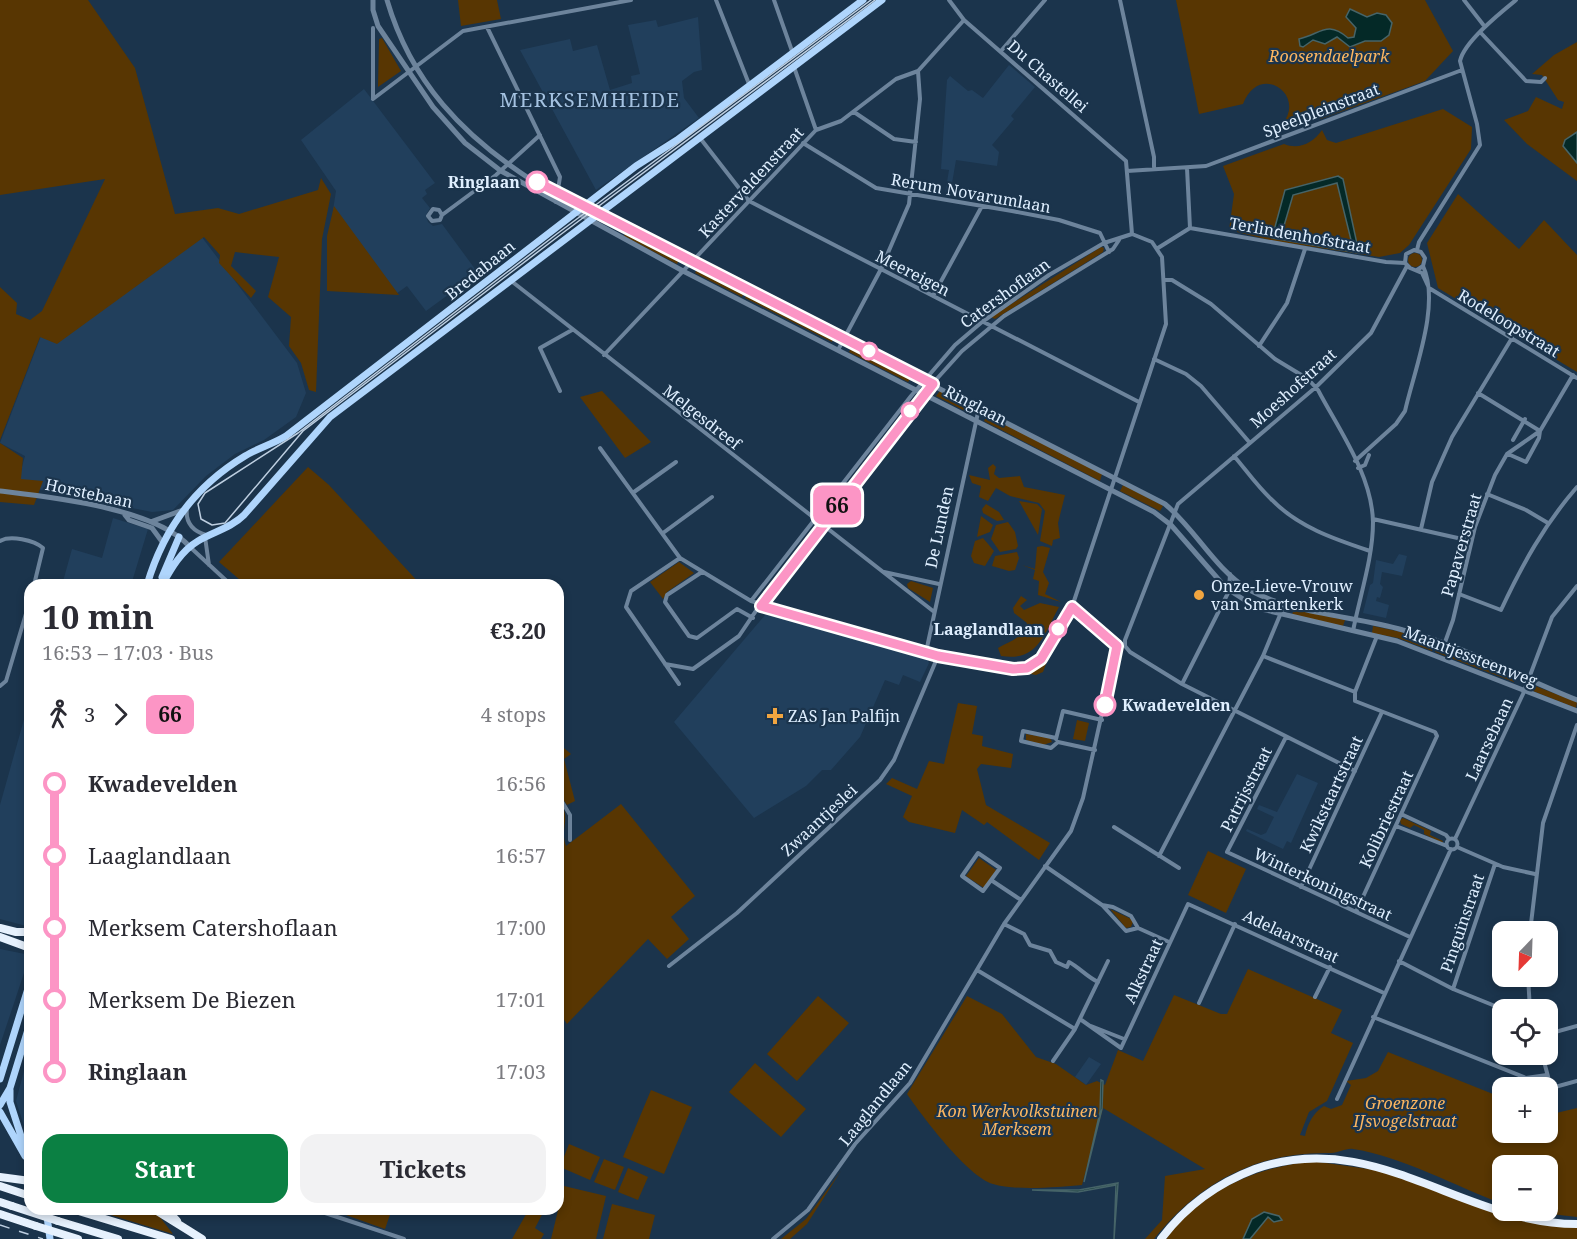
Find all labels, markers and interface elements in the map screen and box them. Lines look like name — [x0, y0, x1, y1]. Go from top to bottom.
street label: Du Chastellei — [1003, 35, 1093, 117]
park label: Roosendaelpark — [1268, 45, 1390, 67]
street label: Speelpleinstraat — [1260, 78, 1383, 142]
district label: MERKSEMHEIDE — [499, 86, 681, 113]
street label: Kasterveldenstraat — [694, 121, 809, 242]
street label: Rerum Novarumlaan — [889, 168, 1053, 218]
place label: Ringlaan — [448, 171, 520, 193]
marker: Ringlaan — [526, 171, 548, 193]
street label: Terlindenhofstraat — [1228, 212, 1373, 258]
street label: Bredabaan — [441, 235, 519, 305]
street label: Meereigen — [872, 245, 954, 301]
street label: Catershoflaan — [956, 253, 1054, 333]
street label: Rodeloopstraat — [1454, 284, 1564, 362]
unlabelled marker — [860, 342, 878, 360]
street label: Moeshofstraat — [1245, 343, 1341, 433]
street label: Melgesdreef — [658, 380, 747, 456]
street label: Ringlaan — [941, 380, 1011, 430]
unlabelled marker — [901, 402, 919, 420]
street label: Horstebaan — [43, 473, 135, 513]
street label: De Lunden — [920, 484, 958, 570]
line badge: 66 — [810, 486, 864, 524]
street label: Papaverstraat — [1436, 490, 1486, 599]
text: 66 — [825, 491, 849, 519]
place label: Onze-Lieve-Vrouw van Smartenkerk — [1211, 575, 1353, 615]
marker: Onze-Lieve-Vrouw van Smartenkerk — [1192, 588, 1206, 602]
text: 10 min — [42, 594, 154, 639]
text: €3.20 — [490, 615, 546, 645]
place label: Laaglandlaan — [934, 618, 1044, 640]
marker: Laaglandlaan — [1049, 620, 1067, 638]
street label: Maantjessteenweg — [1401, 620, 1541, 692]
text: 16:53 – 17:03 · Bus — [42, 639, 213, 666]
marker: Kwadevelden — [1094, 694, 1116, 716]
place label: Kwadevelden — [1122, 694, 1231, 716]
street label: Laarsebaan — [1460, 694, 1518, 784]
icon: walk — [42, 698, 75, 731]
icon: forward — [104, 698, 137, 731]
text: 66 — [158, 700, 182, 728]
text: 3 — [84, 701, 95, 728]
text: 4 stops — [481, 701, 546, 728]
place label: ZAS Jan Palfijn — [788, 705, 900, 727]
marker: ZAS Jan Palfijn — [766, 707, 784, 725]
street label: Kwikstaartstraat — [1294, 732, 1368, 856]
street label: Patrijsstraat — [1215, 742, 1277, 835]
street label: Kolibriestraat — [1354, 766, 1418, 871]
text: Kwadevelden — [88, 768, 238, 798]
text: 16:56 — [496, 770, 546, 797]
street label: Zwaantjeslei — [776, 779, 862, 861]
text: Laaglandlaan — [88, 840, 231, 870]
text: 16:57 — [496, 842, 546, 869]
street label: Winterkoningstraat — [1250, 842, 1396, 926]
street label: Pinguïnstraat — [1435, 870, 1489, 975]
street label: Adelaarstraat — [1239, 904, 1343, 968]
text: Merksem Catershoflaan — [88, 912, 338, 942]
text: 17:00 — [496, 914, 546, 941]
north arrow — [1492, 921, 1558, 987]
map controls — [1492, 921, 1558, 1221]
street label: Alkstraat — [1118, 935, 1168, 1007]
text: Merksem De Biezen — [88, 984, 296, 1014]
text: 17:01 — [496, 986, 546, 1013]
button: locate — [1492, 999, 1558, 1065]
text: Ringlaan — [88, 1056, 187, 1086]
street label: Laaglandlaan — [834, 1056, 916, 1150]
text: 17:03 — [496, 1058, 546, 1085]
button: + — [1492, 1077, 1558, 1143]
park label: Groenzone IJsvogelstraat — [1352, 1092, 1457, 1132]
park label: Kon Werkvolkstuinen Merksem — [936, 1100, 1098, 1140]
button: Start — [42, 1134, 288, 1203]
button: Tickets — [300, 1134, 546, 1203]
button: − — [1492, 1155, 1558, 1221]

